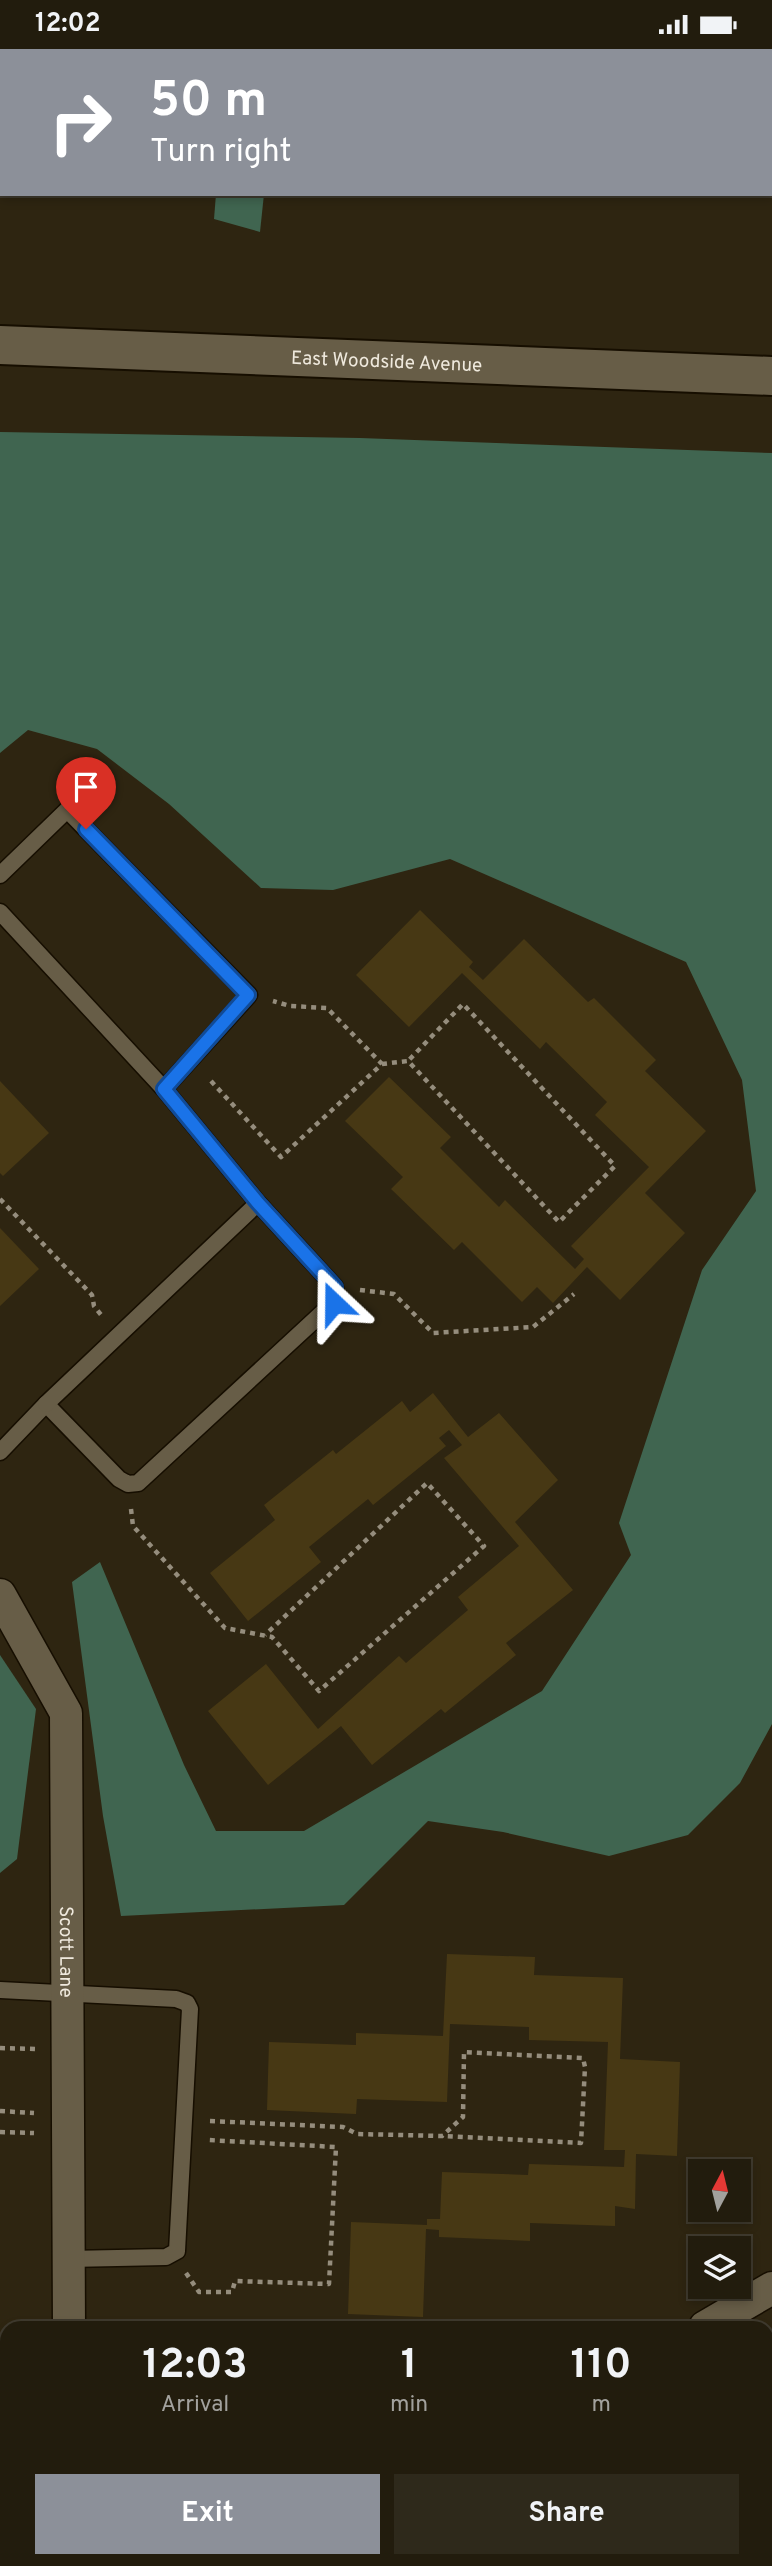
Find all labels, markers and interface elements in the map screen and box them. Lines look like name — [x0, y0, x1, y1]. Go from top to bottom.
text: 12:02 — [35, 8, 101, 41]
text: 50 m — [150, 72, 267, 134]
icon: right — [35, 77, 126, 168]
text: Turn right — [150, 133, 292, 173]
street label: East Woodside Avenue — [291, 347, 483, 378]
pin — [56, 757, 116, 829]
icon: arrive — [67, 768, 105, 806]
position arrow — [297, 1266, 371, 1340]
street label: Scott Lane — [53, 1906, 77, 1998]
north arrow — [688, 2159, 751, 2223]
map controls — [688, 2159, 751, 2299]
button: layers — [688, 2236, 751, 2299]
text: 12:03 — [142, 2340, 248, 2393]
text: 1 — [401, 2340, 418, 2393]
text: 110 — [571, 2340, 632, 2393]
text: Arrival — [161, 2391, 229, 2420]
text: min — [390, 2391, 428, 2420]
text: m — [591, 2391, 611, 2420]
button: Exit — [35, 2474, 380, 2554]
button: Share — [394, 2474, 739, 2554]

